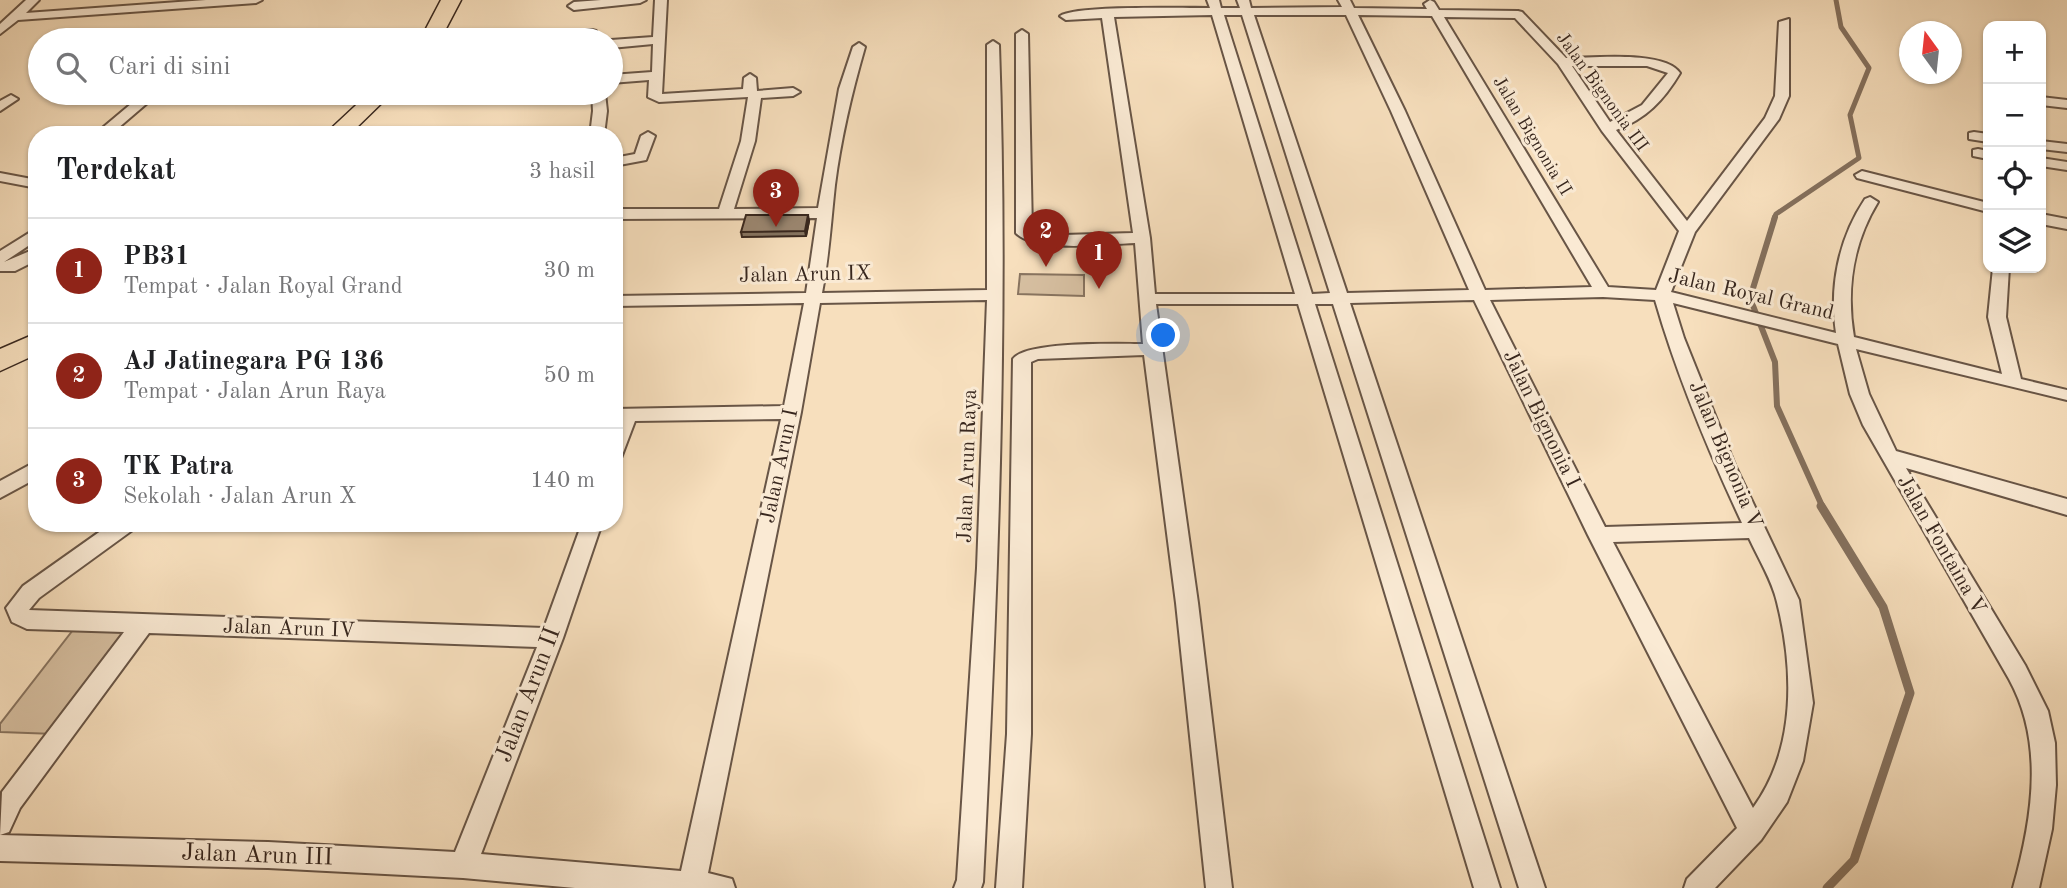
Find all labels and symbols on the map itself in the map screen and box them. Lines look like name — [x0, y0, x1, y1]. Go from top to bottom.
north arrow — [1899, 21, 1962, 84]
street label: Jalan Bignonia III — [1553, 29, 1651, 155]
street label: Jalan Bignonia II — [1489, 73, 1575, 199]
pin: 3 — [753, 169, 799, 227]
pin: 2 — [1023, 209, 1069, 267]
pin: 1 — [1076, 231, 1122, 289]
street label: Jalan Arun IX — [739, 263, 871, 287]
street label: Jalan Royal Grand — [1666, 266, 1836, 324]
your location — [1146, 318, 1180, 352]
street label: Jalan Bignonia I — [1499, 347, 1583, 491]
street label: Jalan Bignonia V — [1685, 378, 1765, 532]
street label: Jalan Arun Raya — [955, 389, 981, 543]
street label: Jalan Arun I — [758, 407, 802, 525]
street label: Jalan Fontaina V — [1893, 472, 1989, 618]
street label: Jalan Arun IV — [222, 616, 356, 642]
street label: Jalan Arun II — [492, 624, 566, 766]
street label: Jalan Arun III — [181, 841, 333, 871]

